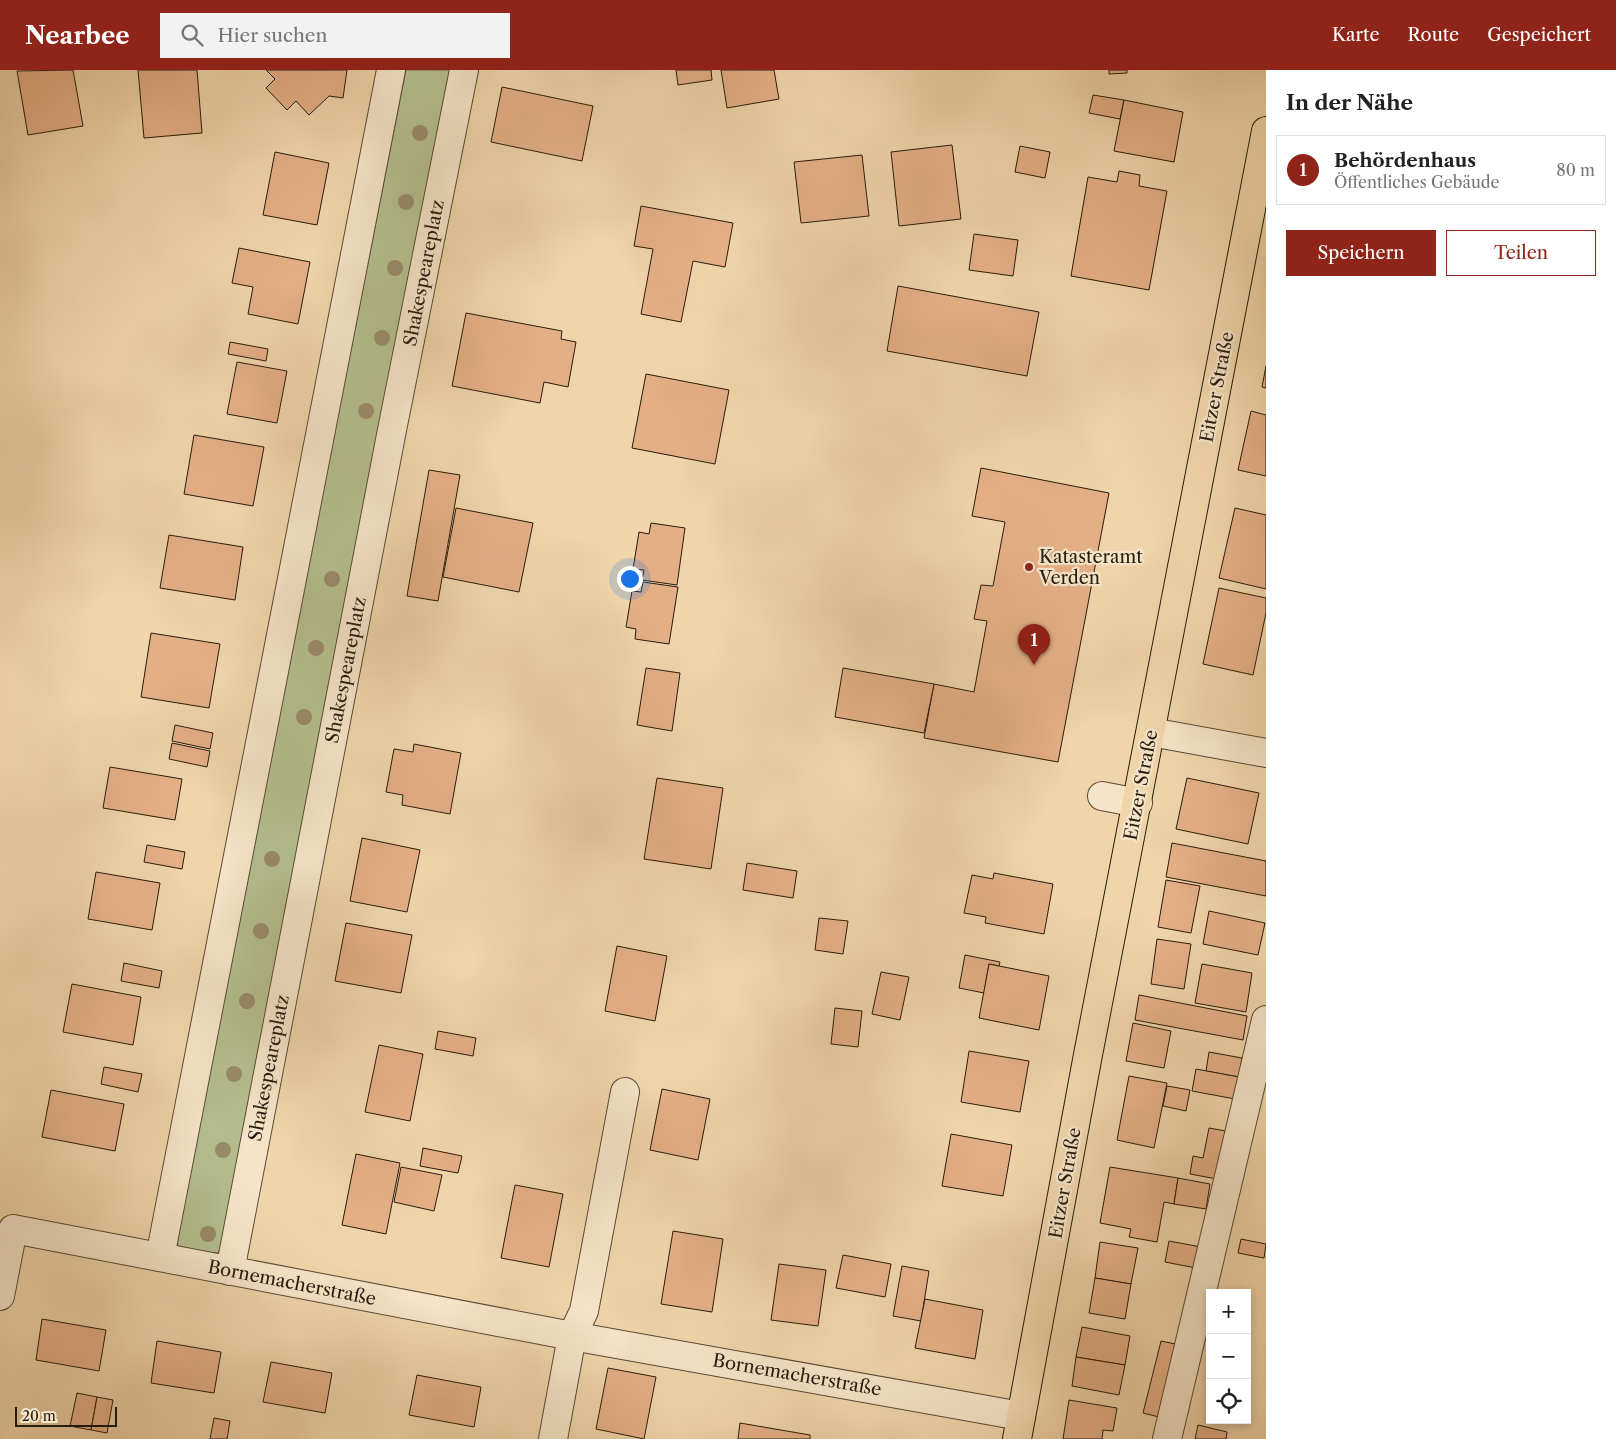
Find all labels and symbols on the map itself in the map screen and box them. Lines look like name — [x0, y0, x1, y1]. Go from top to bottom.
street label: Shakespeareplatz — [399, 198, 449, 348]
street label: Eitzer Straße — [1195, 330, 1239, 444]
place label: Katasteramt Verden — [1038, 546, 1143, 589]
marker: Katasteramt Verden — [1023, 561, 1035, 573]
your location — [617, 566, 643, 592]
street label: Shakespeareplatz — [321, 595, 371, 745]
pin: 1 — [1018, 624, 1050, 665]
street label: Eitzer Straße — [1119, 728, 1163, 842]
street label: Shakespeareplatz — [244, 993, 294, 1143]
street label: Eitzer Straße — [1044, 1126, 1086, 1240]
street label: Bornemacherstraße — [206, 1256, 378, 1310]
street label: Bornemacherstraße — [711, 1349, 883, 1401]
scale bar — [15, 1404, 118, 1427]

